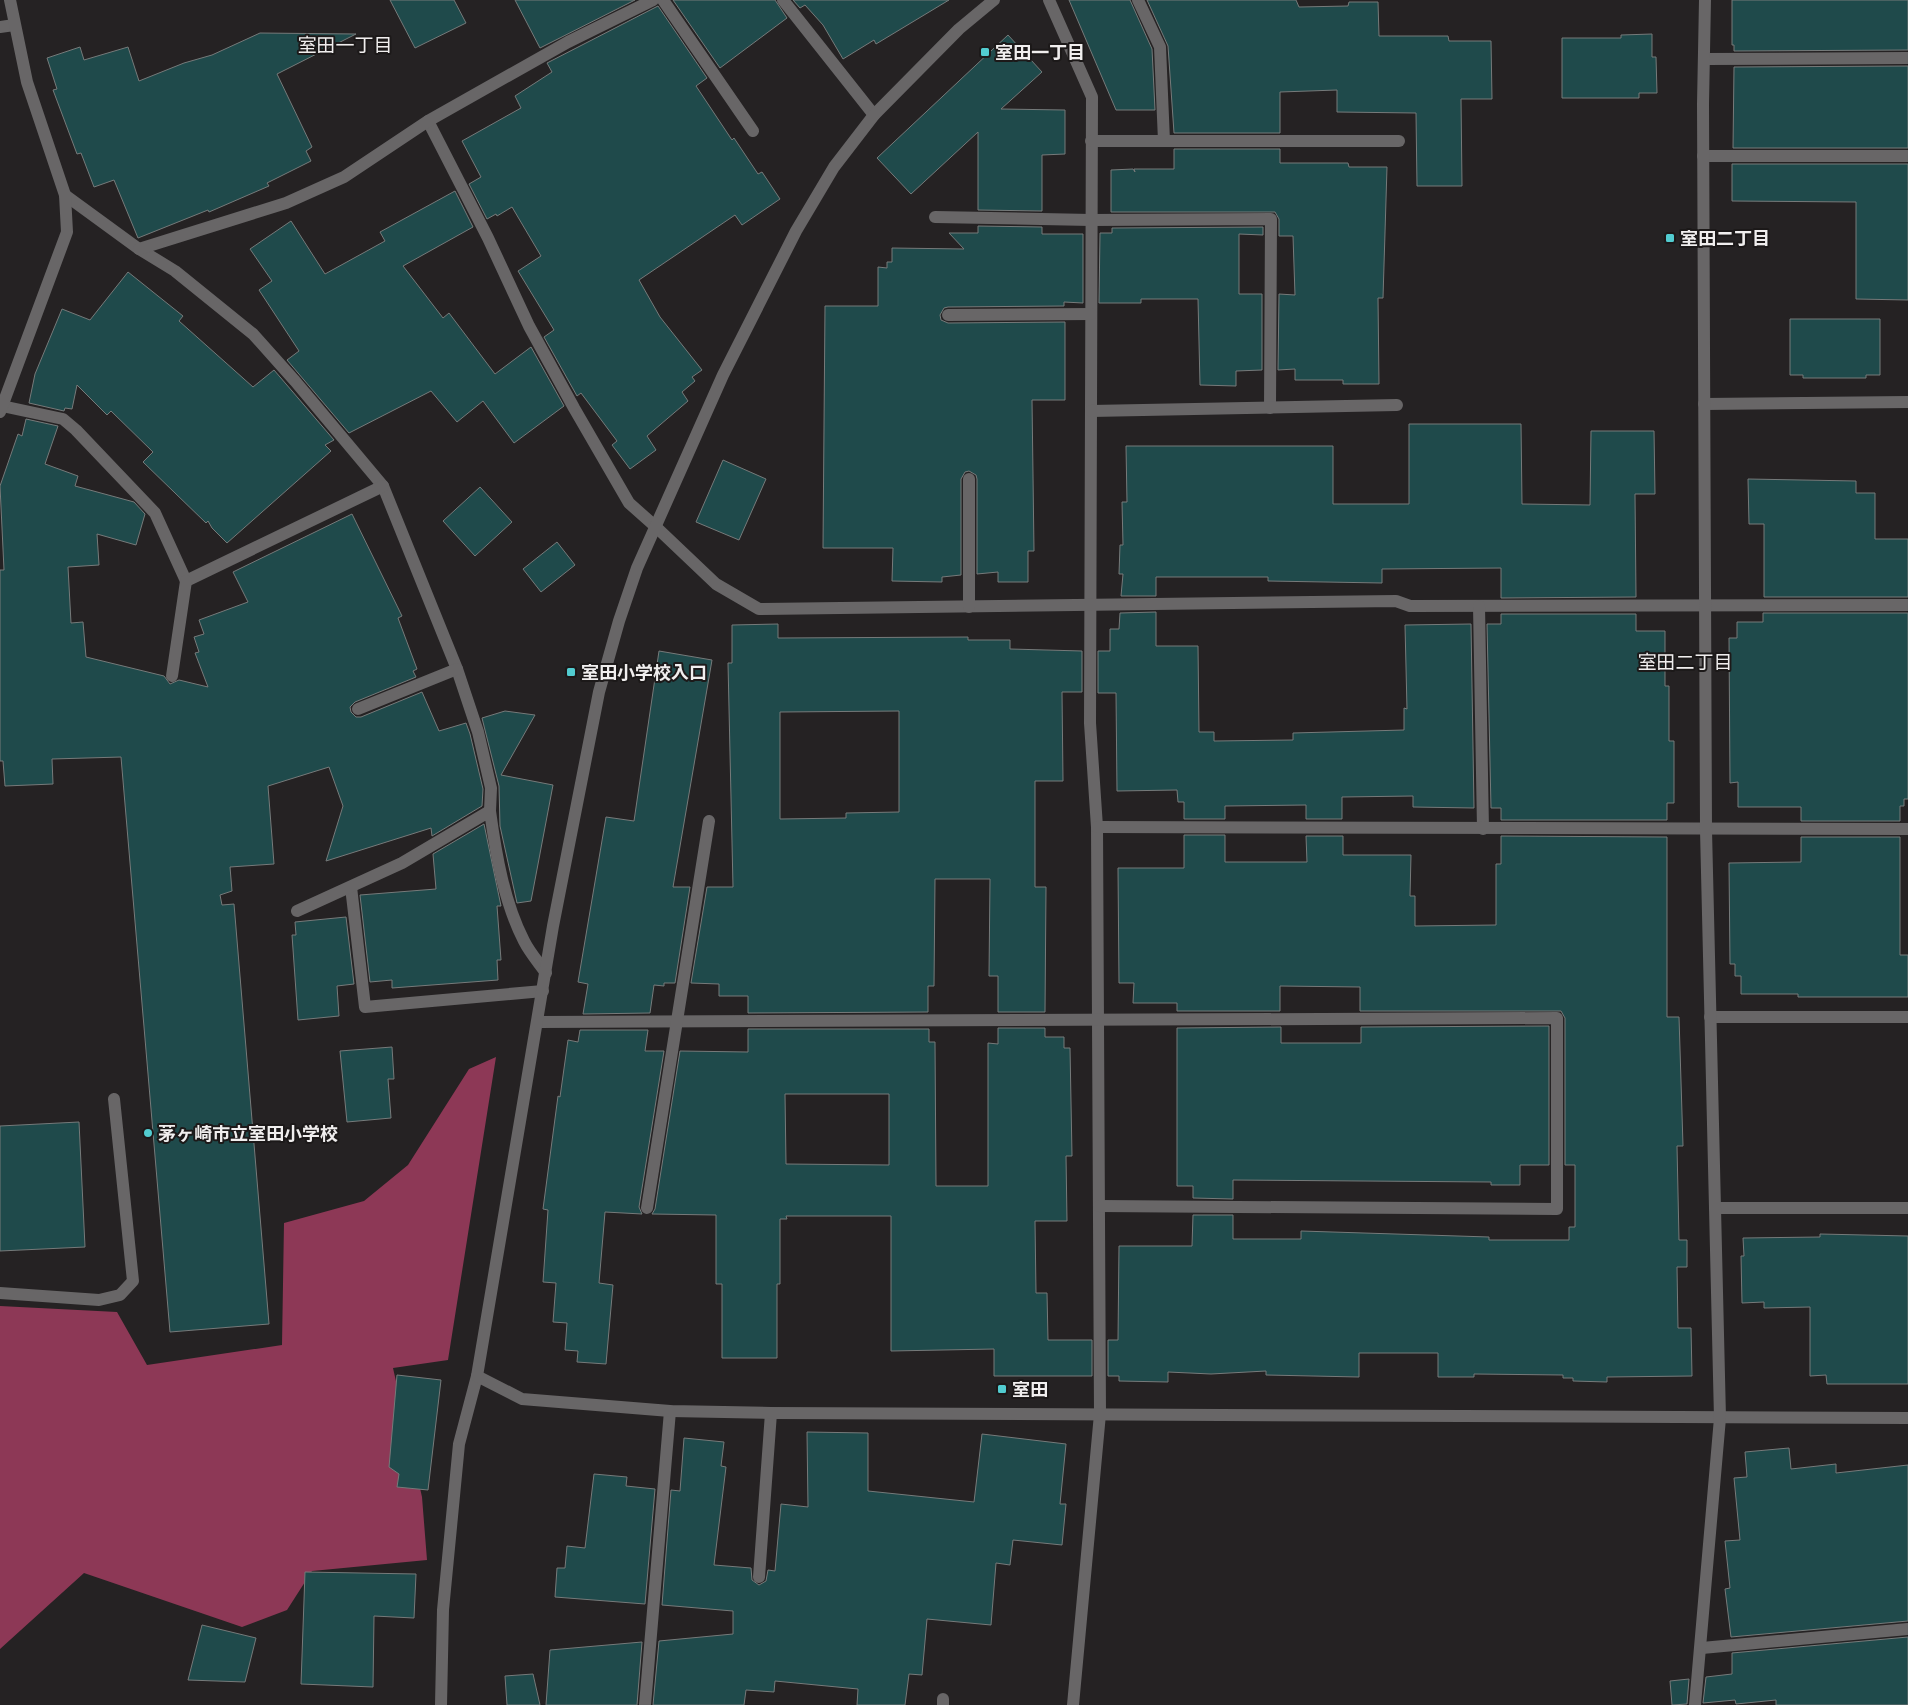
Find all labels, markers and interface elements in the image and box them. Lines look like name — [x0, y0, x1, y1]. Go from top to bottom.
district label: 室田一丁目 — [297, 33, 393, 56]
place label: 室田一丁目 — [995, 41, 1085, 63]
marker: 室田一丁目 — [979, 46, 991, 58]
place label: 室田二丁目 — [1680, 227, 1770, 249]
marker: 室田二丁目 — [1664, 232, 1676, 244]
district label: 室田二丁目 — [1637, 650, 1733, 673]
place label: 室田小学校入口 — [581, 661, 707, 683]
marker: 室田小学校入口 — [565, 666, 577, 678]
place label: 茅ヶ崎市立室田小学校 — [158, 1122, 338, 1144]
marker: 茅ヶ崎市立室田小学校 — [142, 1127, 154, 1139]
place label: 室田 — [1012, 1378, 1048, 1400]
marker: 室田 — [996, 1383, 1008, 1395]

